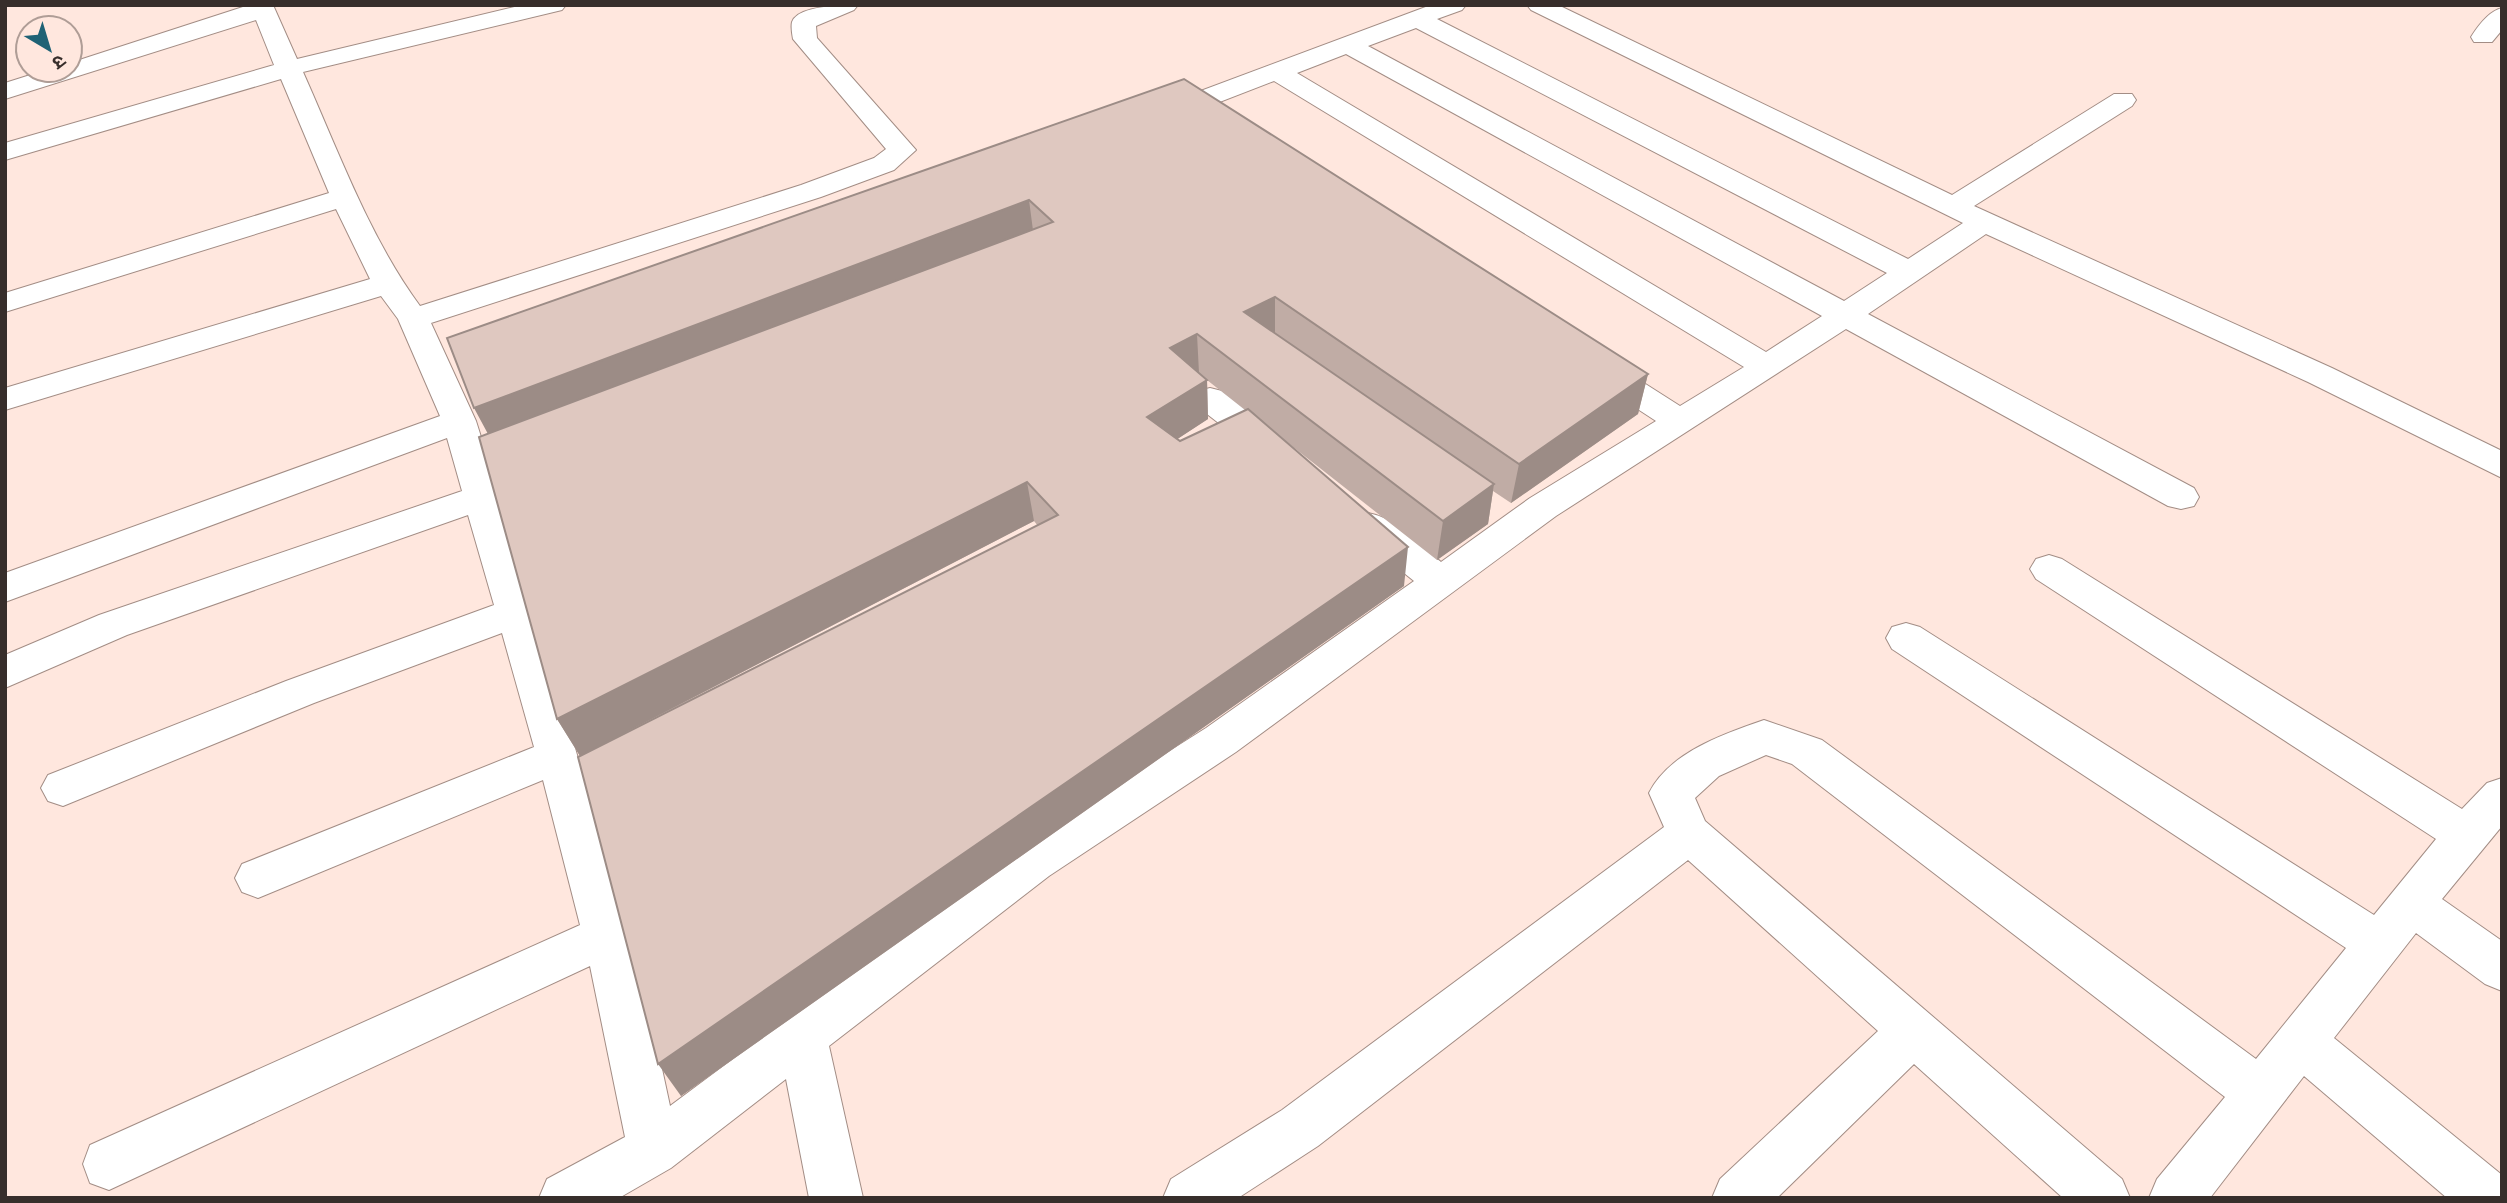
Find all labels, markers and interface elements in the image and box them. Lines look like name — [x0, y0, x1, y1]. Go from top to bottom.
north arrow — [14, 14, 84, 84]
text: उ — [46, 49, 72, 77]

